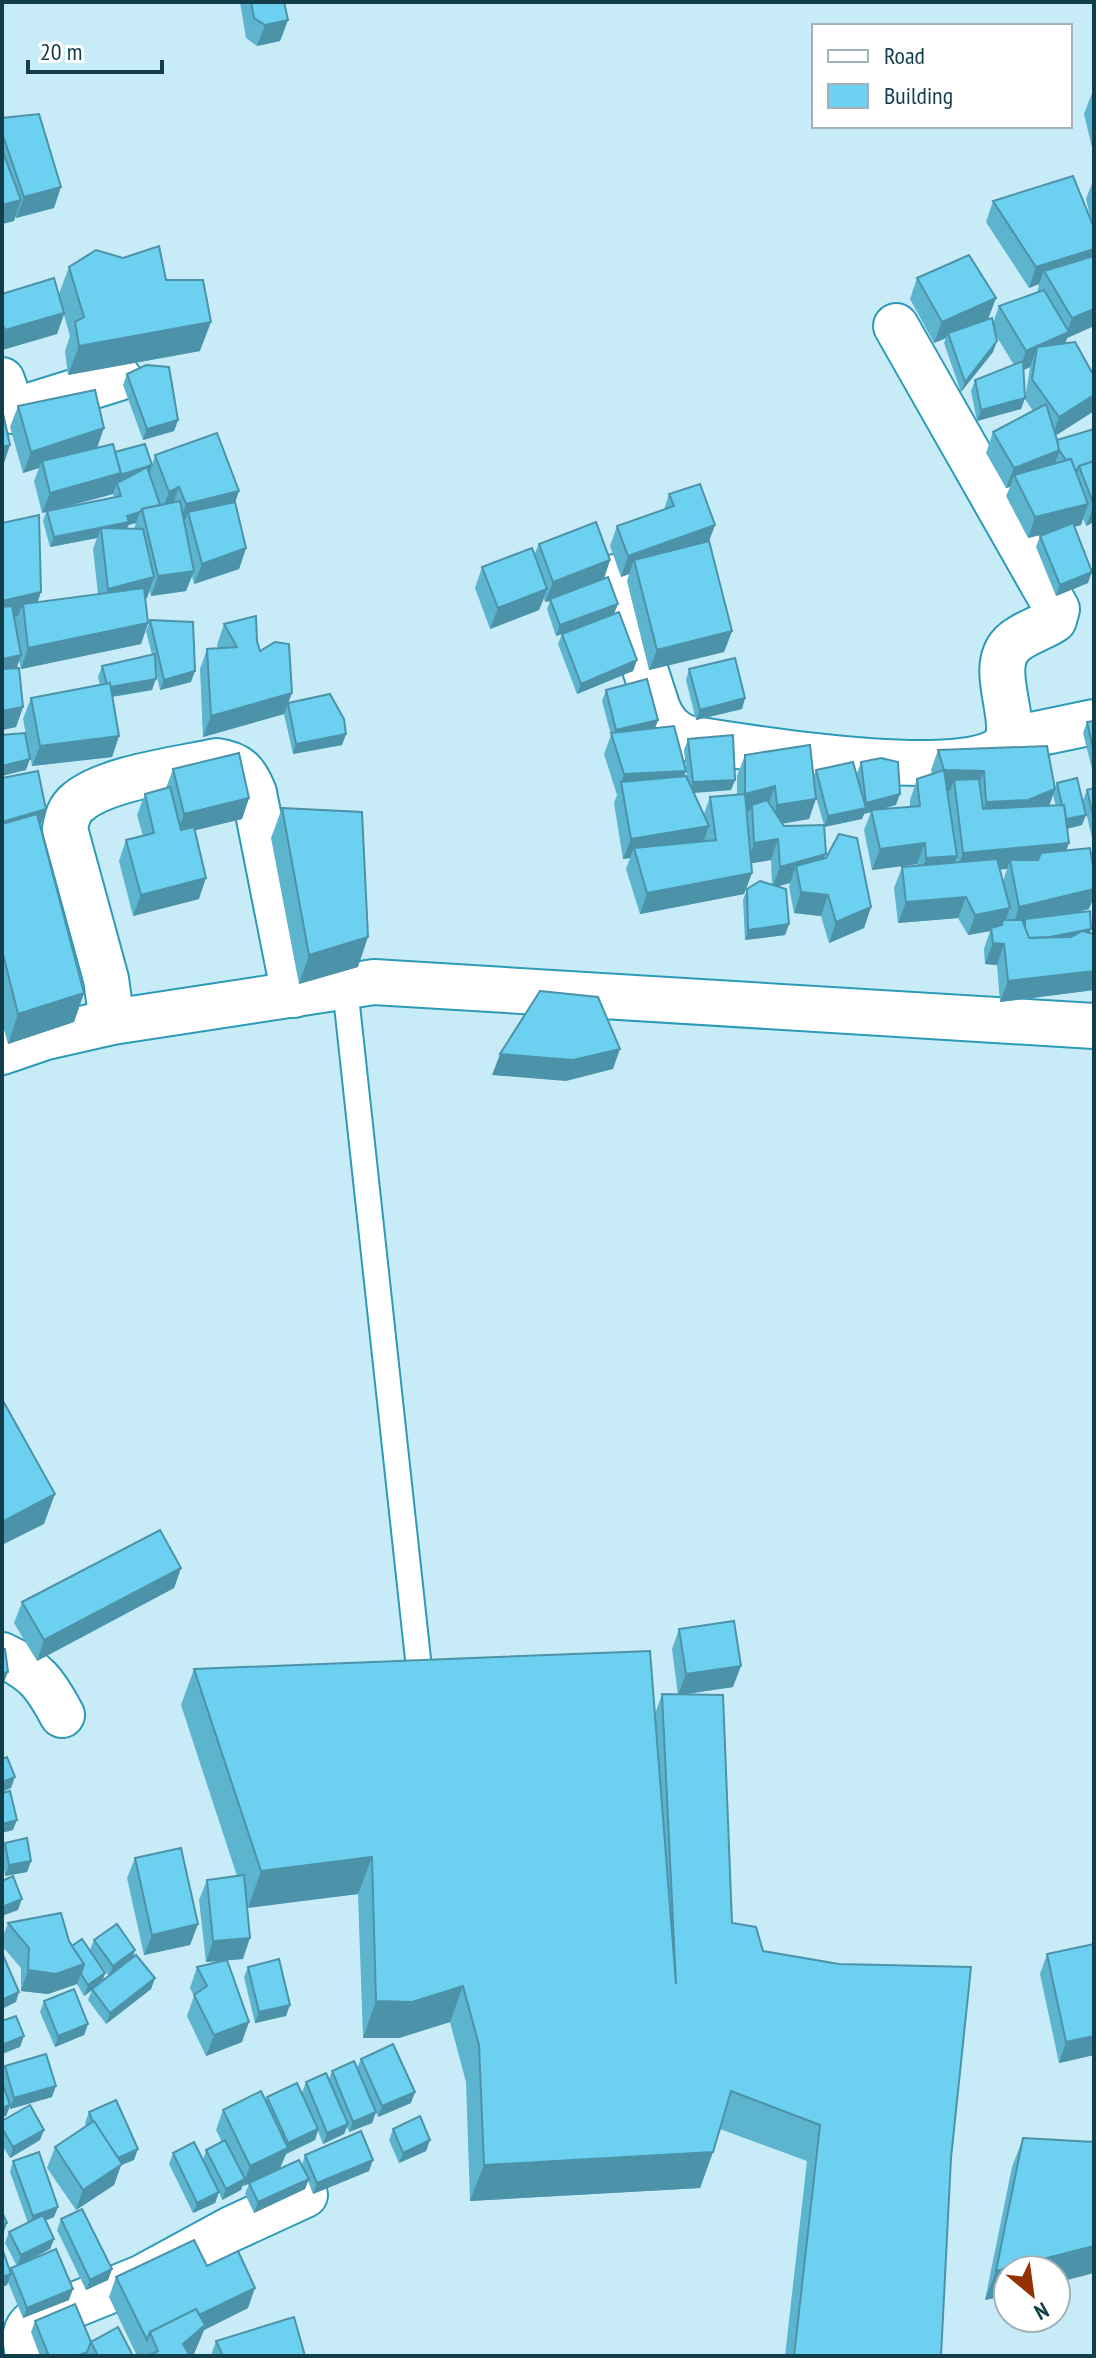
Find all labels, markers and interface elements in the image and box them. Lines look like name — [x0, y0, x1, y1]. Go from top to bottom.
scale bar — [28, 24, 162, 74]
legend — [812, 24, 1072, 128]
text: 20 m — [40, 36, 82, 67]
text: Road — [884, 40, 925, 71]
text: Building — [884, 80, 953, 111]
north arrow — [992, 2254, 1072, 2334]
text: N — [1030, 2296, 1054, 2327]

